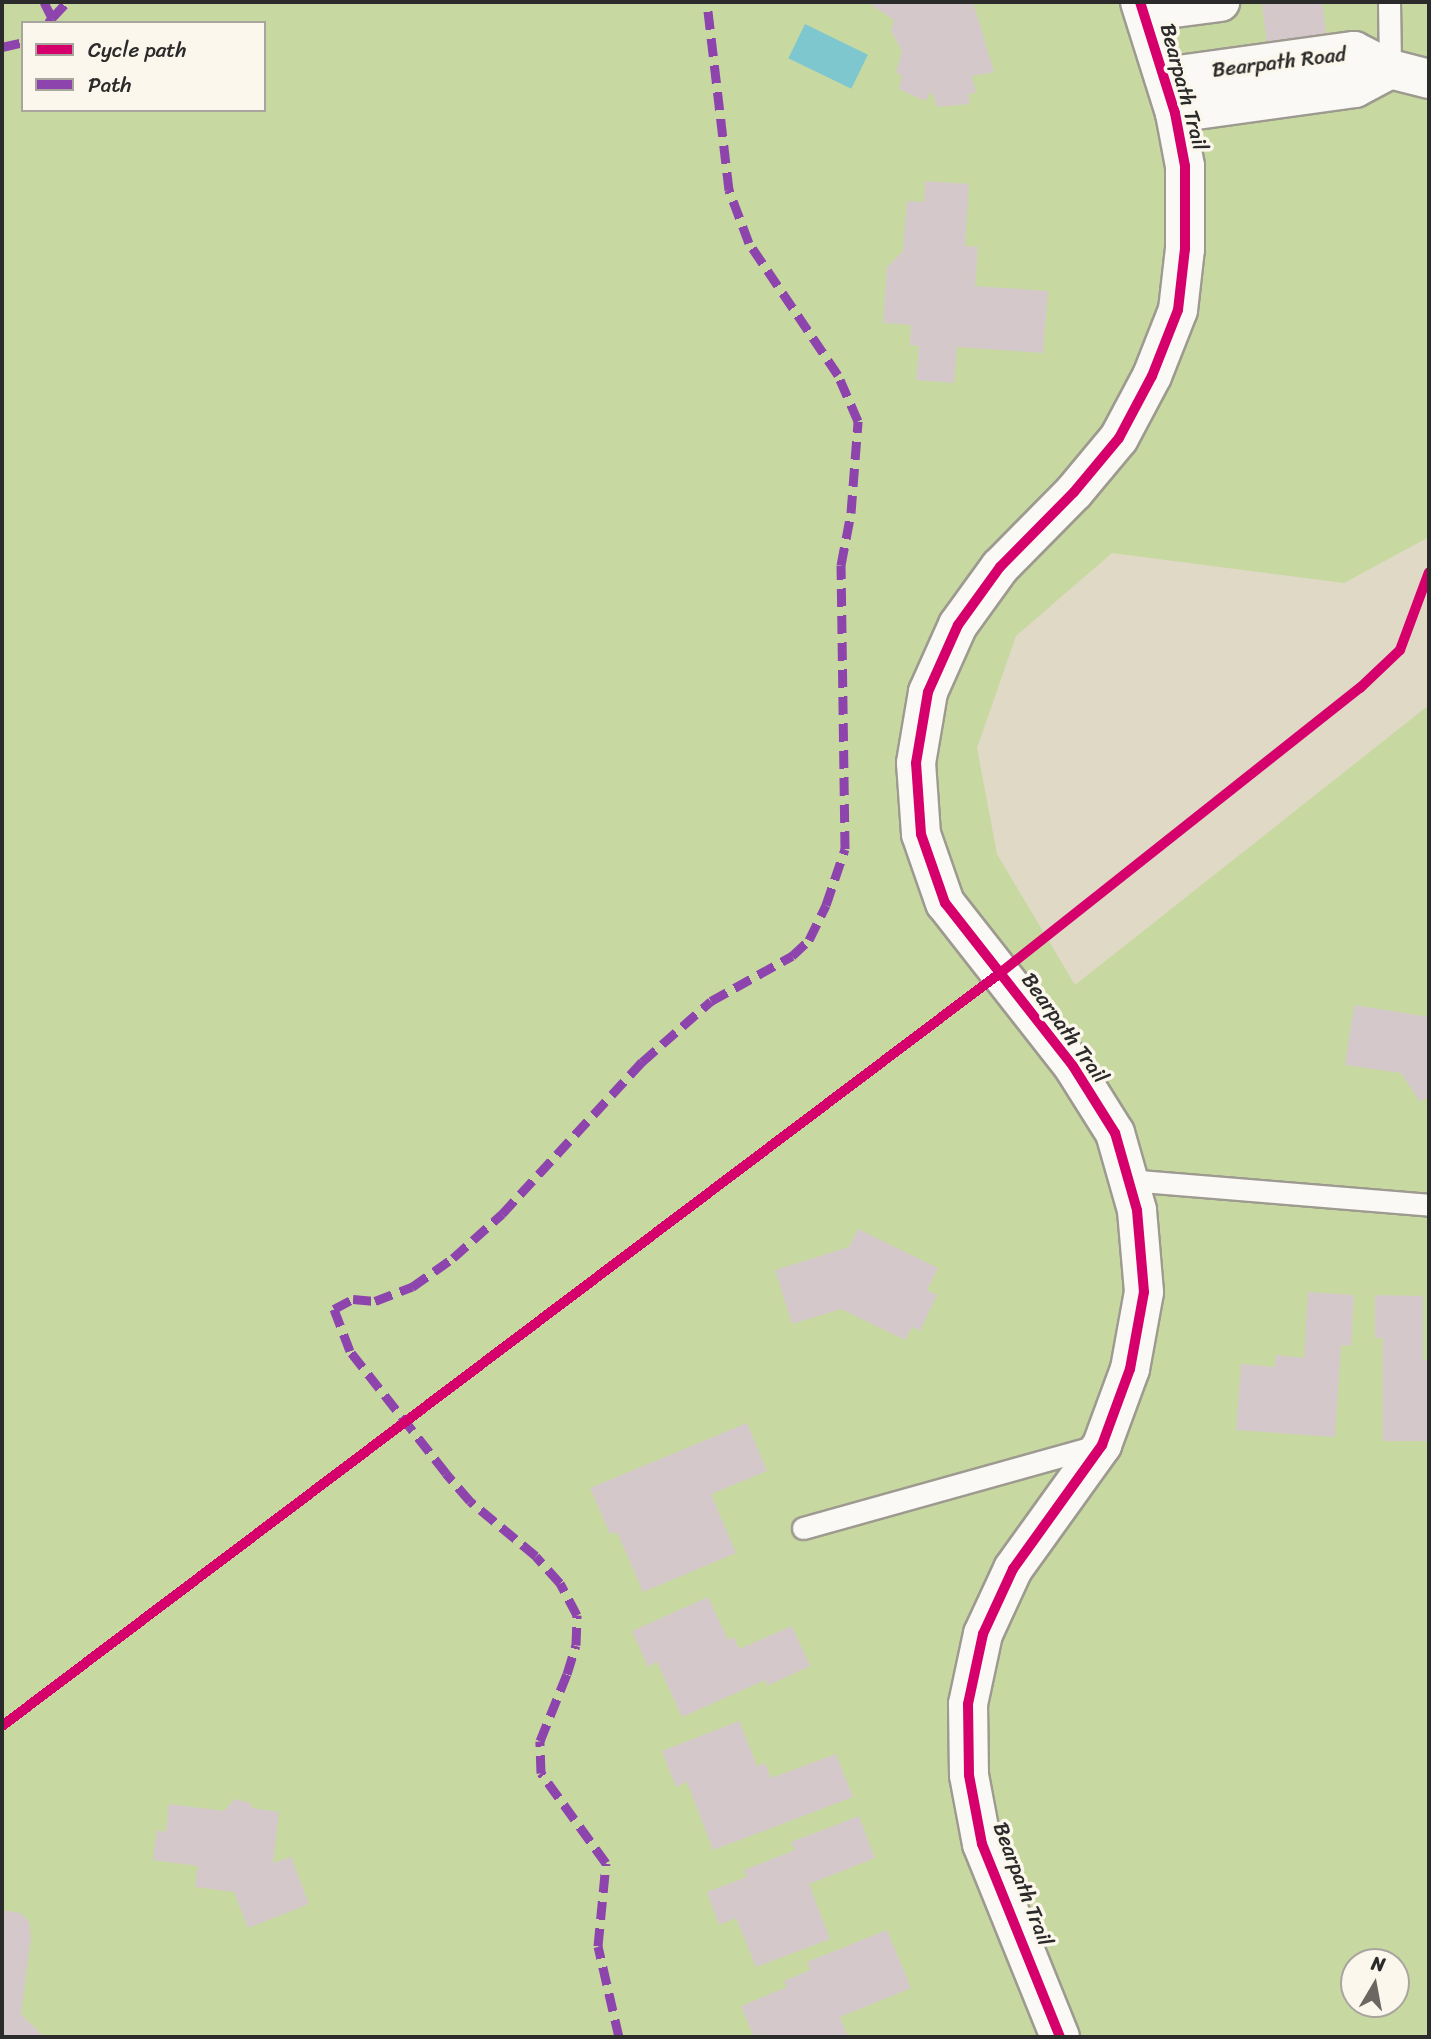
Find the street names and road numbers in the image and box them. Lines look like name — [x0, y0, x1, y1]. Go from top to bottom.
street label: Bearpath Trail — [1155, 21, 1213, 153]
street label: Bearpath Road — [1211, 41, 1347, 83]
street label: Bearpath Trail — [1016, 968, 1114, 1088]
street label: Bearpath Trail — [988, 1819, 1058, 1949]

